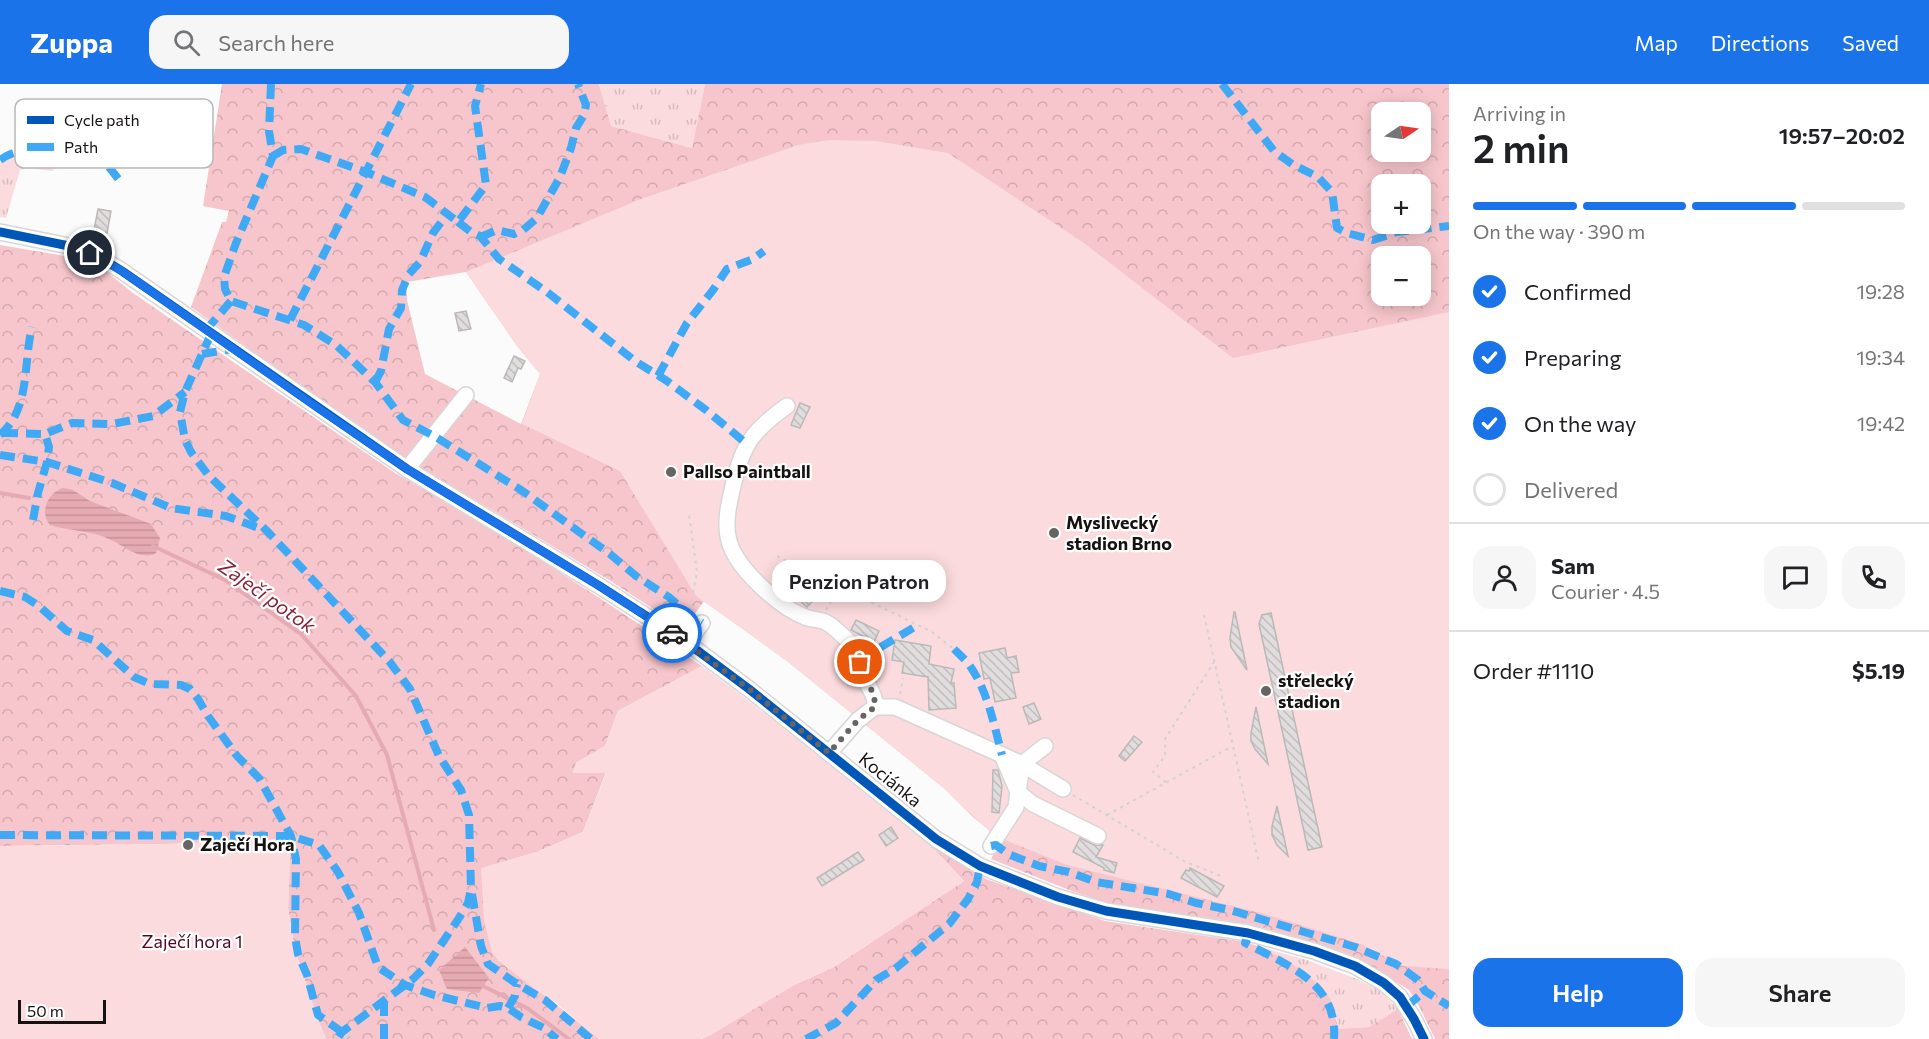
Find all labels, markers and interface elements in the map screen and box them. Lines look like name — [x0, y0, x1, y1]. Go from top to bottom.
search box — [149, 15, 569, 69]
text: Zuppa — [30, 25, 113, 59]
icon: search — [170, 26, 203, 59]
text: Search here — [218, 29, 334, 56]
text: Map — [1635, 30, 1678, 55]
text: Directions — [1711, 30, 1809, 55]
text: Saved — [1842, 30, 1899, 55]
legend — [15, 99, 213, 168]
text: Arriving in — [1473, 101, 1566, 125]
north arrow — [1371, 102, 1431, 162]
map controls — [1371, 102, 1431, 306]
text: Cycle path — [64, 110, 140, 129]
text: 19:57–20:02 — [1779, 122, 1905, 149]
text: 2 min — [1473, 123, 1570, 171]
text: Path — [64, 137, 98, 156]
button: + — [1371, 174, 1431, 234]
text: On the way · 390 m — [1473, 219, 1645, 243]
pin — [64, 227, 115, 278]
icon: home — [73, 236, 106, 269]
button: − — [1371, 246, 1431, 306]
icon: check — [1473, 275, 1506, 308]
text: Confirmed — [1524, 278, 1631, 305]
text: 19:28 — [1856, 279, 1905, 303]
icon: check — [1473, 341, 1506, 374]
text: Preparing — [1524, 344, 1621, 371]
text: 19:34 — [1856, 345, 1905, 369]
icon: check — [1473, 407, 1506, 440]
text: On the way — [1524, 410, 1636, 437]
text: 19:42 — [1857, 411, 1905, 435]
place label: Pallso Paintball — [683, 460, 811, 482]
marker: Pallso Paintball — [664, 465, 678, 479]
text: Delivered — [1524, 476, 1618, 503]
place label: Myslivecký stadion Brno — [1066, 511, 1172, 554]
marker: Myslivecký stadion Brno — [1047, 526, 1061, 540]
button: person — [1473, 546, 1536, 609]
button: chat — [1764, 546, 1827, 609]
button: phone — [1842, 546, 1905, 609]
water label: Zaječí potok — [214, 552, 322, 638]
text: Sam — [1551, 552, 1595, 579]
callout: Penzion Patron — [773, 560, 947, 602]
text: Penzion Patron — [789, 569, 929, 593]
text: Courier · 4.5 — [1551, 579, 1660, 603]
courier — [642, 603, 702, 663]
icon: car — [656, 617, 689, 650]
pin — [834, 636, 885, 687]
icon: bag — [843, 645, 876, 678]
text: Order #1110 — [1473, 657, 1594, 684]
text: $5.19 — [1852, 657, 1905, 684]
place label: střelecký stadion — [1278, 669, 1354, 712]
marker: střelecký stadion — [1259, 684, 1273, 698]
street label: Kociánka — [855, 747, 927, 811]
place label: Zaječí Hora — [200, 833, 294, 855]
marker: Zaječí Hora — [181, 838, 195, 852]
park label: Zaječí hora 1 — [141, 930, 243, 952]
button: Help — [1473, 958, 1683, 1027]
button: Share — [1695, 958, 1905, 1027]
scale bar — [18, 997, 106, 1024]
text: 50 m — [27, 1001, 64, 1020]

